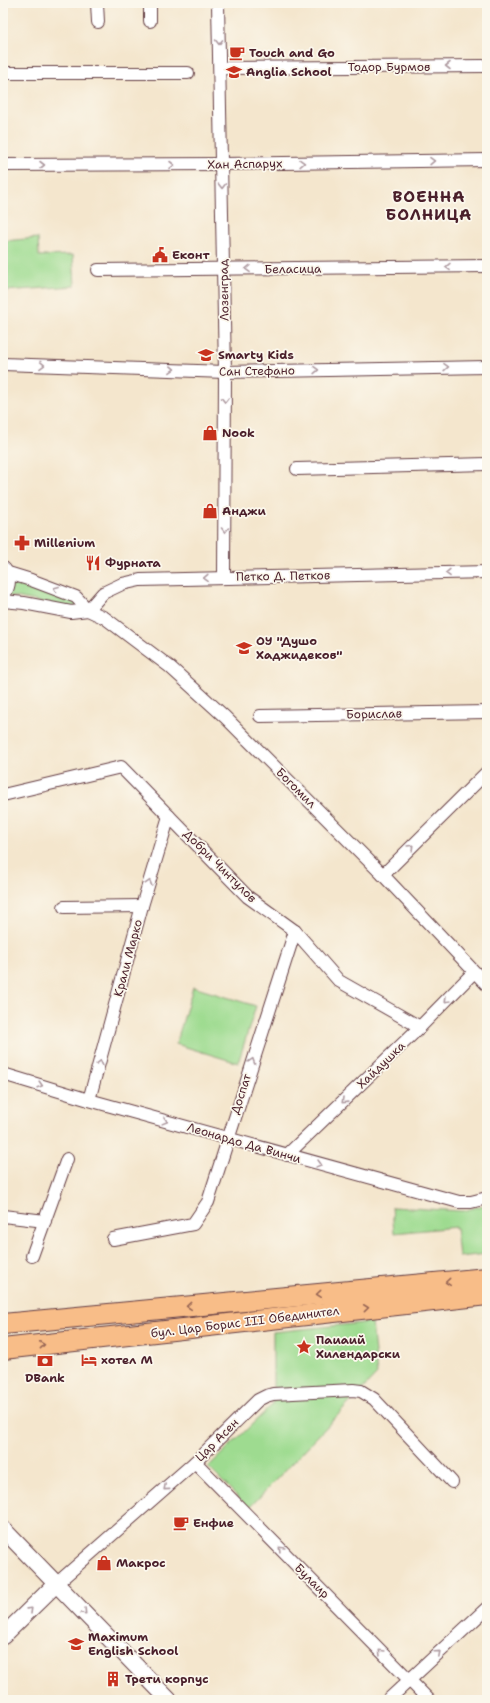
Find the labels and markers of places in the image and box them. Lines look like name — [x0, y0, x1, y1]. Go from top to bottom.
cafe icon: Touch and Go — [228, 44, 246, 62]
place label: Touch and Go — [249, 45, 335, 61]
school or university icon: Anglia School — [225, 63, 243, 81]
place label: Anglia School — [246, 64, 332, 80]
public building icon: Еконт — [151, 246, 169, 264]
place label: Еконт — [172, 247, 210, 263]
school or university icon: Smarty Kids — [197, 346, 215, 364]
place label: Smarty Kids — [218, 347, 294, 363]
shop icon: Nook — [201, 424, 219, 442]
place label: Nook — [222, 425, 255, 441]
shop icon: Анджи — [201, 502, 219, 520]
place label: Анджи — [222, 503, 266, 519]
pharmacy icon: Millenium — [13, 534, 31, 552]
place label: Millenium — [34, 535, 95, 551]
restaurant icon: Фурната — [84, 554, 102, 572]
place label: Фурната — [105, 555, 162, 571]
place label: ОУ "Душо Хаджидеков" — [256, 633, 342, 663]
school or university icon: ОУ "Душо Хаджидеков" — [235, 639, 253, 657]
place label: Паиаий Хилендарски — [316, 1332, 401, 1362]
place icon: Паиаий Хилендарски — [295, 1338, 313, 1356]
hotel icon: хотел М — [80, 1351, 98, 1369]
bank icon: DBank — [36, 1352, 54, 1370]
place label: хотел М — [101, 1352, 153, 1368]
place label: DBank — [25, 1370, 65, 1386]
cafe icon: Енфие — [172, 1514, 190, 1532]
place label: Енфие — [193, 1515, 234, 1531]
shop icon: Макрос — [95, 1554, 113, 1572]
place label: Макрос — [116, 1555, 166, 1571]
place label: Maximum English School — [88, 1629, 178, 1659]
school or university icon: Maximum English School — [67, 1635, 85, 1653]
building icon: Трети корпус — [104, 1670, 122, 1688]
place label: Трети корпус — [125, 1671, 209, 1687]

